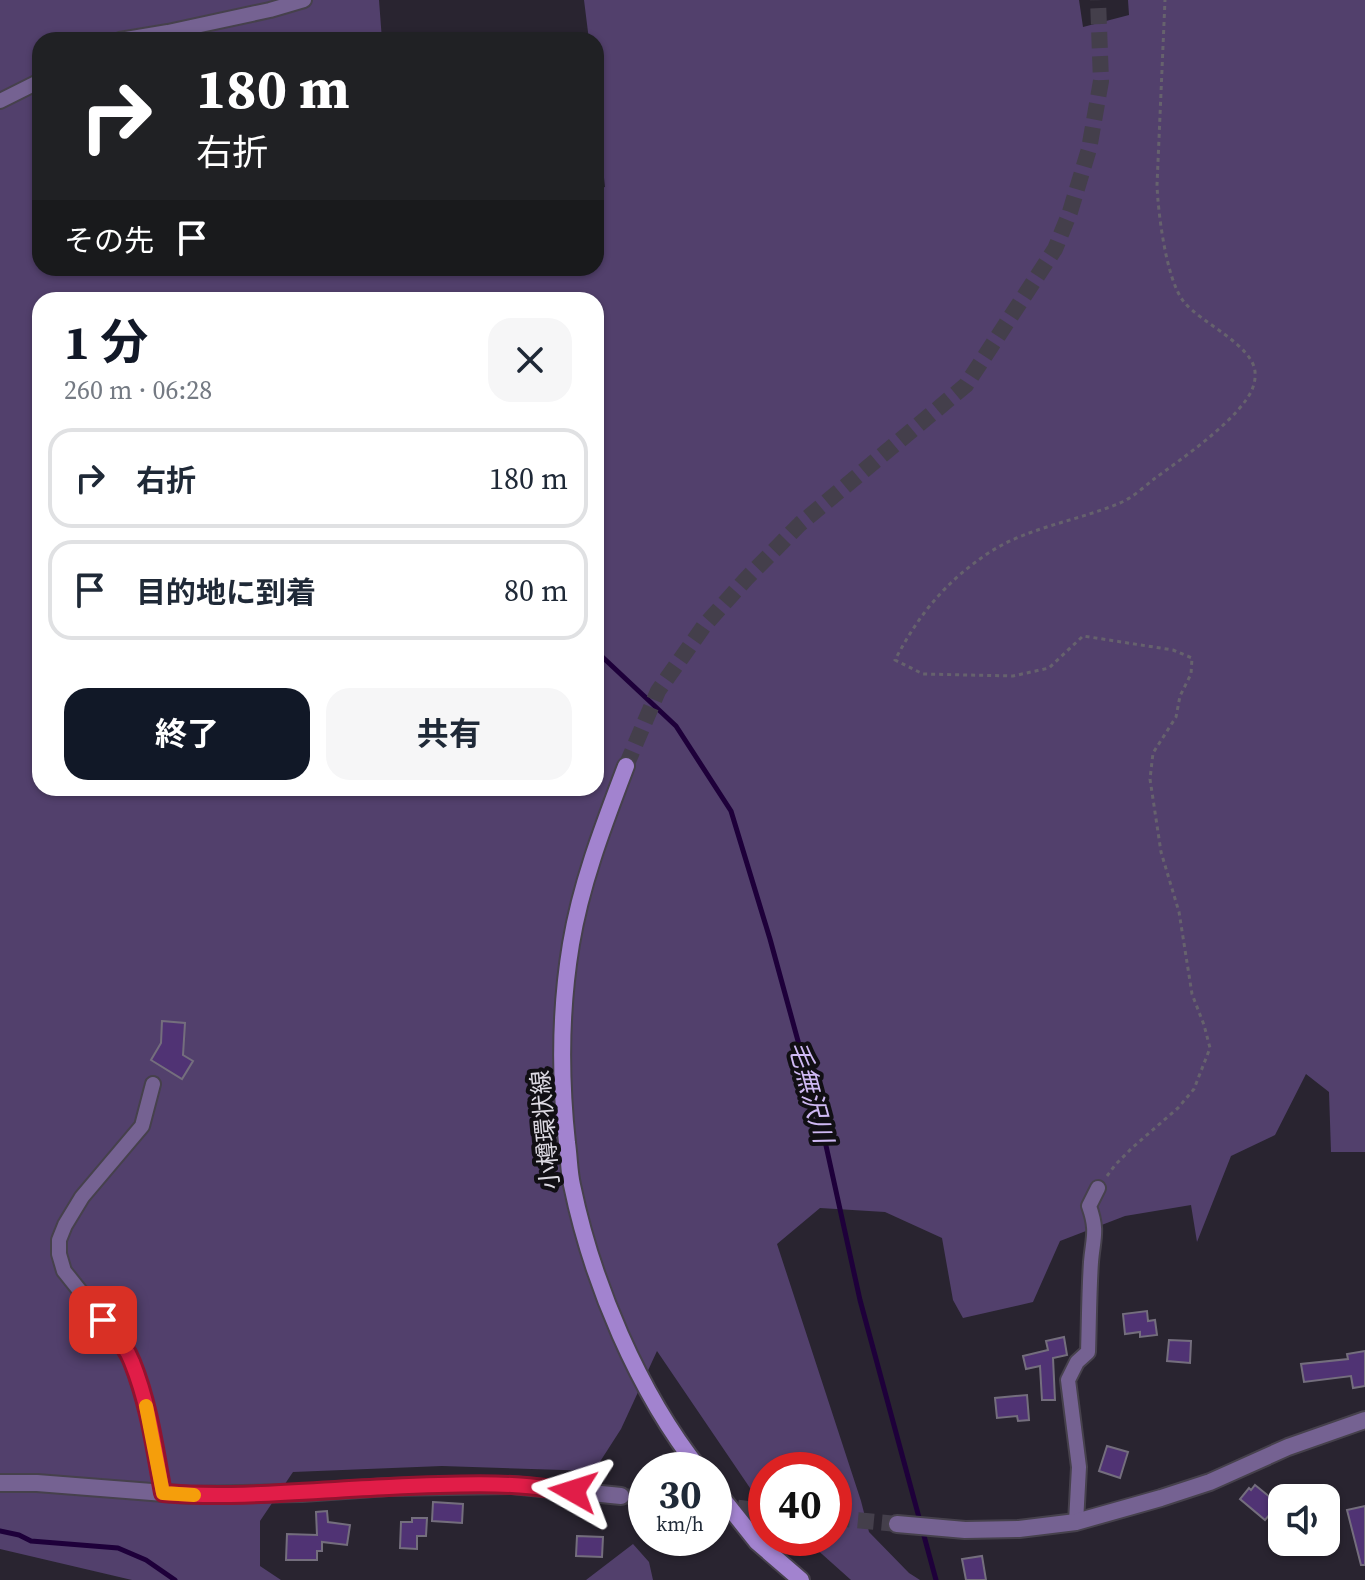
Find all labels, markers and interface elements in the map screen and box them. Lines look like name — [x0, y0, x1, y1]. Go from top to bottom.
text: 180 m — [196, 50, 350, 127]
icon: right — [64, 64, 168, 168]
text: 右折 — [196, 128, 268, 177]
icon: arrive — [170, 216, 214, 260]
text: その先 — [64, 220, 154, 261]
text: 1 分 — [64, 309, 148, 375]
button: close — [488, 318, 572, 402]
text: 260 m · 06:28 — [64, 372, 212, 408]
icon: right — [68, 456, 112, 500]
text: 180 m — [489, 458, 568, 499]
text: 右折 — [136, 460, 196, 501]
icon: arrive — [68, 568, 112, 612]
text: 80 m — [504, 570, 568, 611]
text: 目的地に到着 — [136, 572, 316, 613]
button: 終了 — [64, 688, 310, 780]
button: 共有 — [326, 688, 572, 780]
water label: 毛無沢川 — [780, 1037, 843, 1150]
street label: 小樽環状線 — [523, 1069, 567, 1191]
pin — [69, 1286, 137, 1354]
icon: arrive — [81, 1298, 125, 1342]
position arrow — [531, 1449, 615, 1533]
speed limit sign: 40 — [748, 1452, 852, 1556]
text: 30 — [658, 1467, 702, 1521]
map controls — [1268, 1484, 1340, 1556]
button: sound — [1268, 1484, 1340, 1556]
text: km/h — [656, 1510, 704, 1538]

